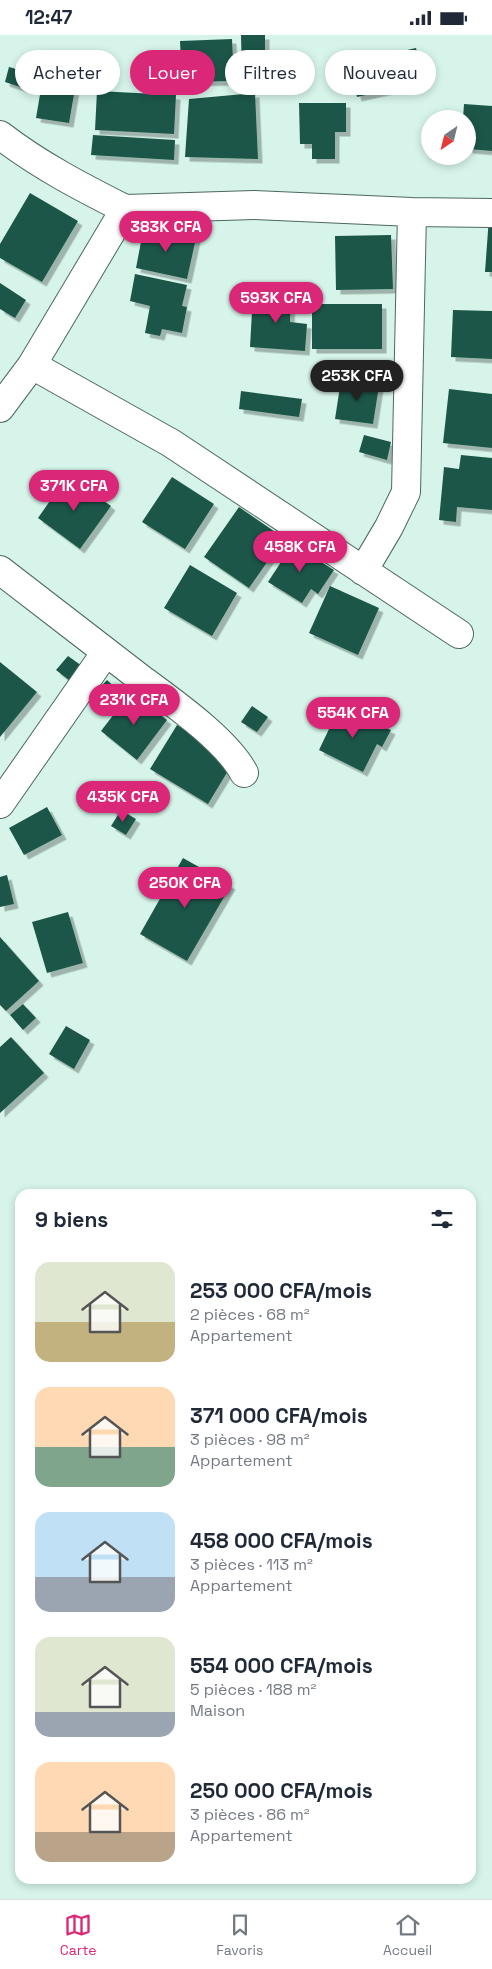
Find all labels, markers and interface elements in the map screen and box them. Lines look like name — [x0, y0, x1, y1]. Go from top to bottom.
text: 12:47 — [25, 5, 72, 30]
chip: Acheter — [15, 50, 120, 95]
chip: Louer — [130, 50, 215, 95]
chip: Filtres — [225, 50, 315, 95]
chip: Nouveau — [325, 50, 436, 95]
north arrow — [421, 110, 476, 165]
map controls — [421, 110, 476, 165]
pin: 383K CFA — [114, 211, 218, 253]
text: 383K CFA — [130, 216, 202, 237]
pin: 593K CFA — [224, 281, 328, 324]
text: 593K CFA — [240, 287, 312, 308]
pin: 253K CFA — [305, 359, 409, 402]
text: 253K CFA — [321, 365, 393, 386]
pin: 371K CFA — [22, 469, 126, 512]
text: 371K CFA — [40, 475, 108, 496]
pin: 458K CFA — [248, 531, 352, 573]
text: 458K CFA — [264, 536, 336, 557]
pin: 231K CFA — [82, 683, 186, 726]
text: 231K CFA — [100, 689, 168, 710]
pin: 554K CFA — [301, 697, 405, 739]
text: 554K CFA — [317, 702, 389, 723]
pin: 435K CFA — [71, 781, 175, 823]
text: 435K CFA — [87, 786, 159, 807]
pin: 250K CFA — [133, 867, 237, 909]
text: 250K CFA — [149, 872, 221, 893]
icon: filters — [428, 1205, 456, 1233]
text: 9 biens — [35, 1206, 108, 1233]
text: 253 000 CFA/mois — [190, 1277, 372, 1304]
icon: home — [75, 1282, 135, 1342]
text: 2 pièces · 68 m² — [190, 1304, 310, 1325]
text: Appartement — [190, 1325, 293, 1346]
text: 371 000 CFA/mois — [190, 1402, 368, 1429]
icon: home — [75, 1407, 135, 1467]
text: 3 pièces · 98 m² — [190, 1429, 310, 1450]
text: Appartement — [190, 1450, 293, 1471]
text: 458 000 CFA/mois — [190, 1527, 373, 1554]
icon: home — [75, 1532, 135, 1592]
text: 3 pièces · 113 m² — [190, 1554, 313, 1575]
text: Appartement — [190, 1575, 293, 1596]
text: 554 000 CFA/mois — [190, 1652, 373, 1679]
icon: home — [75, 1657, 135, 1717]
text: 5 pièces · 188 m² — [190, 1679, 316, 1700]
text: Maison — [190, 1700, 245, 1721]
text: 250 000 CFA/mois — [190, 1777, 373, 1804]
icon: home — [75, 1782, 135, 1842]
text: 3 pièces · 86 m² — [190, 1804, 310, 1825]
text: Appartement — [190, 1825, 293, 1846]
tab: Carte — [60, 1911, 97, 1959]
tab: Favoris — [216, 1911, 263, 1959]
tab: Accueil — [383, 1911, 432, 1959]

